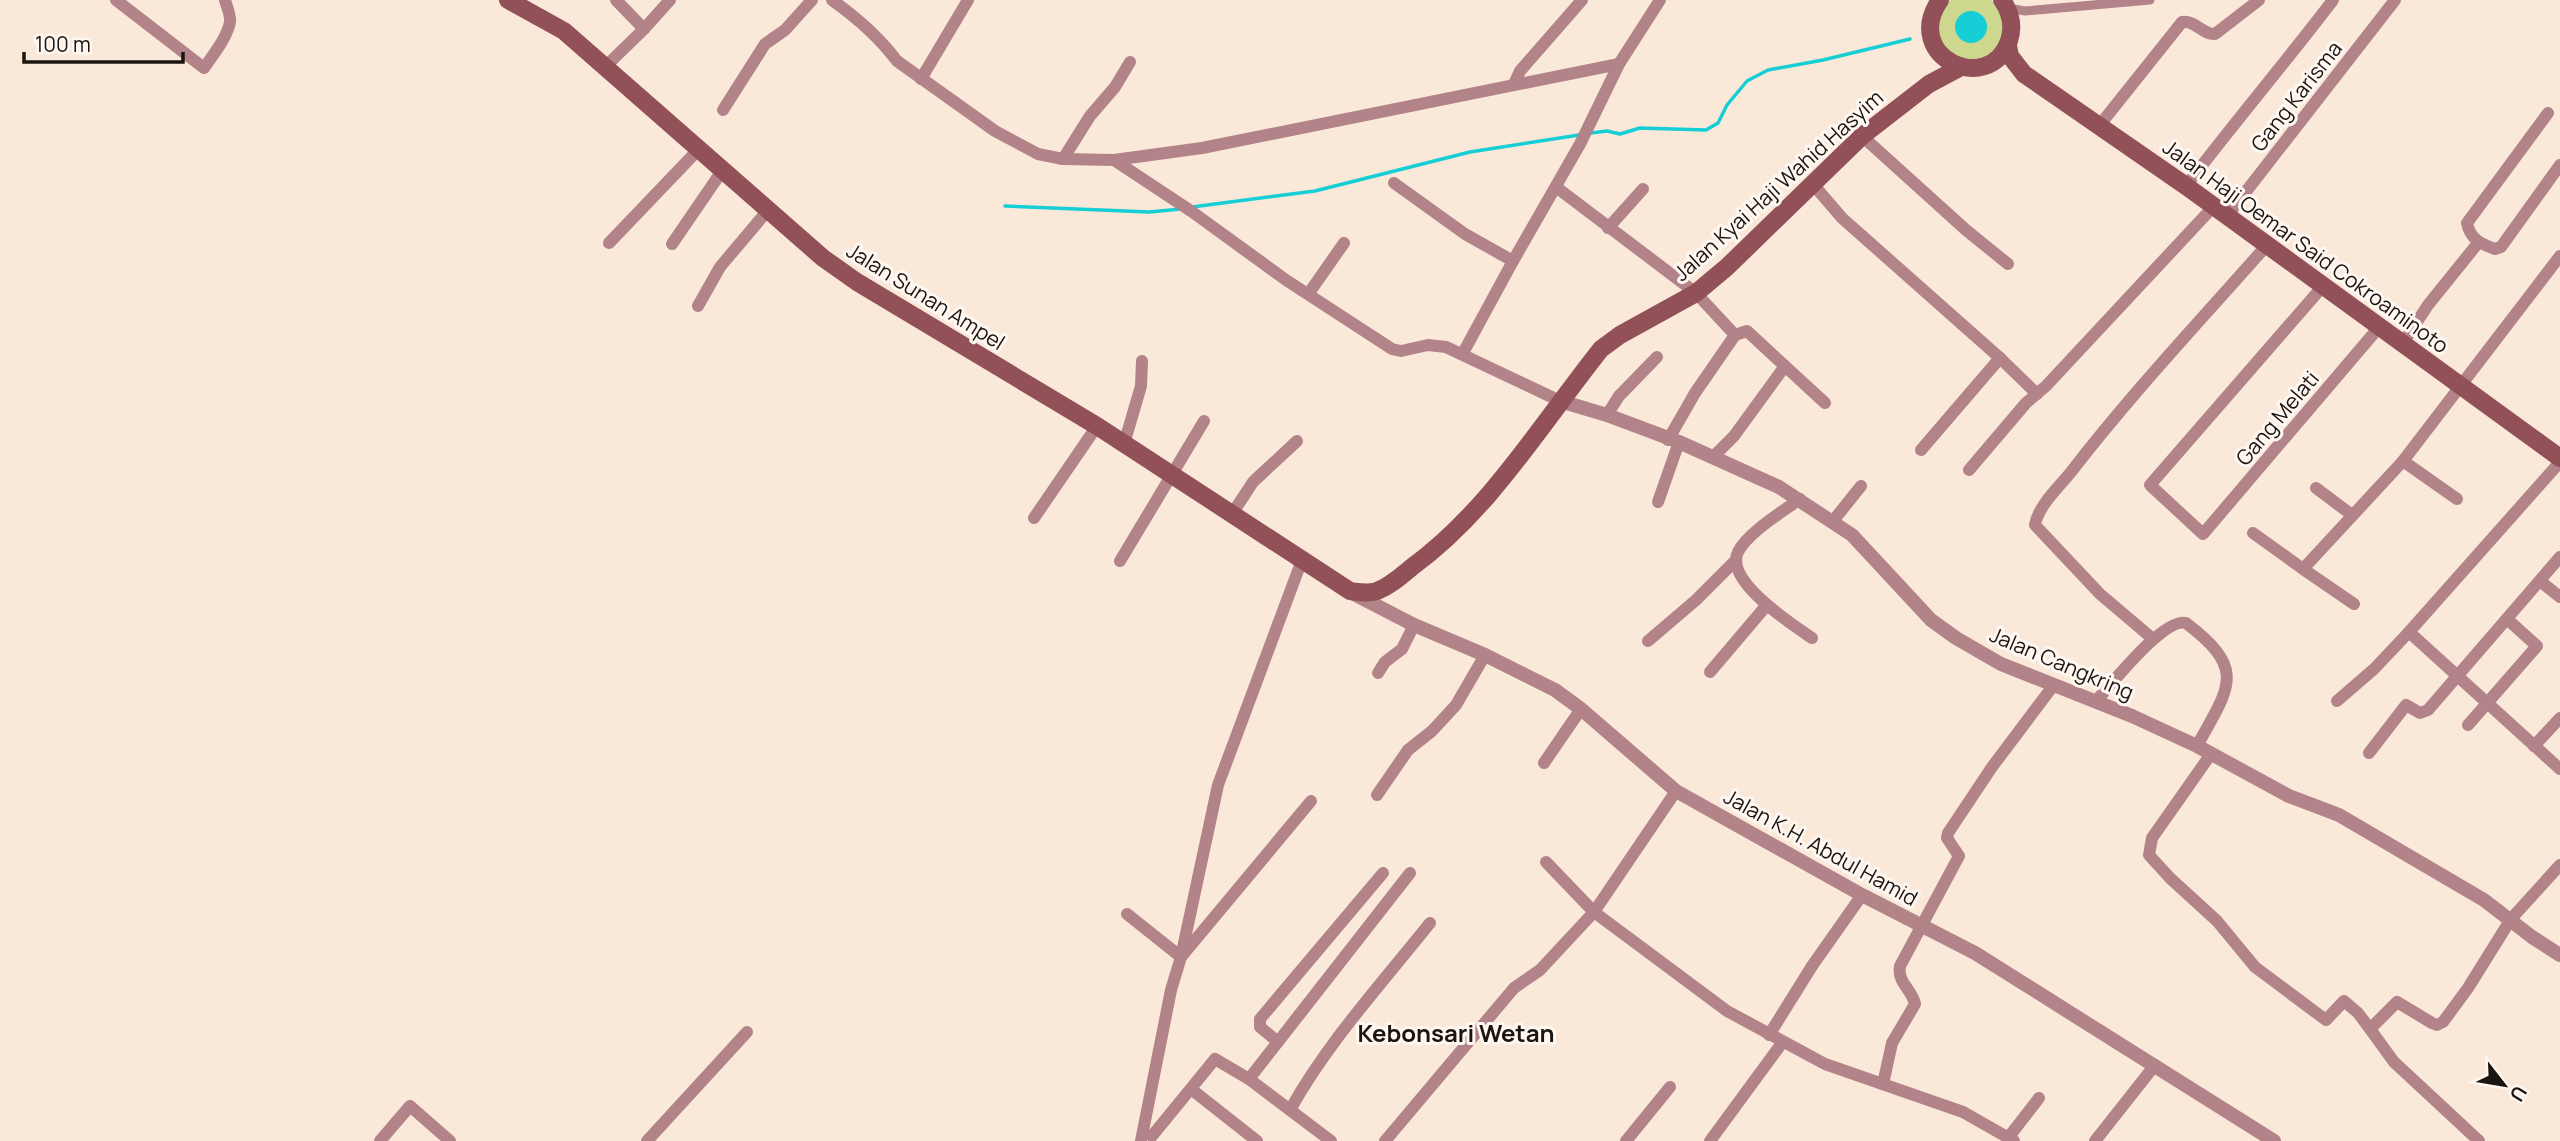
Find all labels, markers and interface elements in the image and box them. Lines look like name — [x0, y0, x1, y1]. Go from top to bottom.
scale bar — [24, 21, 184, 65]
text: 100 m — [35, 30, 91, 58]
street label: Gang Karisma — [2244, 35, 2348, 157]
street label: Jalan Kyai Haji Wahid Hasyim — [1667, 83, 1889, 287]
street label: Jalan Haji Oemar Said Cokroaminoto — [2157, 133, 2455, 359]
street label: Jalan Sunan Ampel — [842, 236, 1010, 356]
street label: Gang Melati — [2229, 365, 2325, 471]
street label: Jalan Cangkring — [1986, 620, 2138, 706]
street label: Jalan K.H. Abdul Hamid — [1719, 782, 1923, 912]
district label: Kebonsari Wetan — [1357, 1016, 1555, 1049]
north arrow — [2469, 1050, 2539, 1120]
text: U — [2504, 1081, 2533, 1106]

